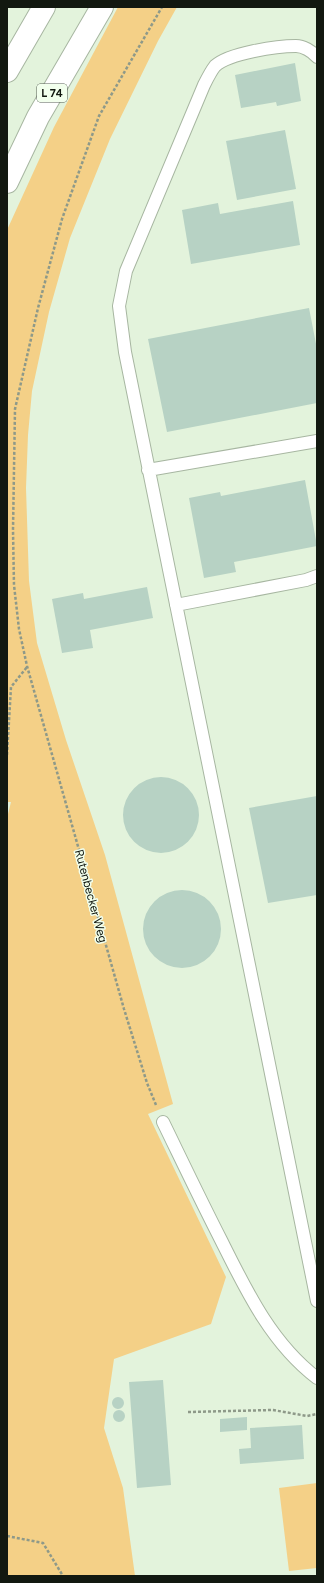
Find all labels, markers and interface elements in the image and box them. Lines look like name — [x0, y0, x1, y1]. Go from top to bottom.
road number: L 74 — [37, 84, 67, 102]
street label: Rutenbecker Weg — [72, 848, 110, 944]

